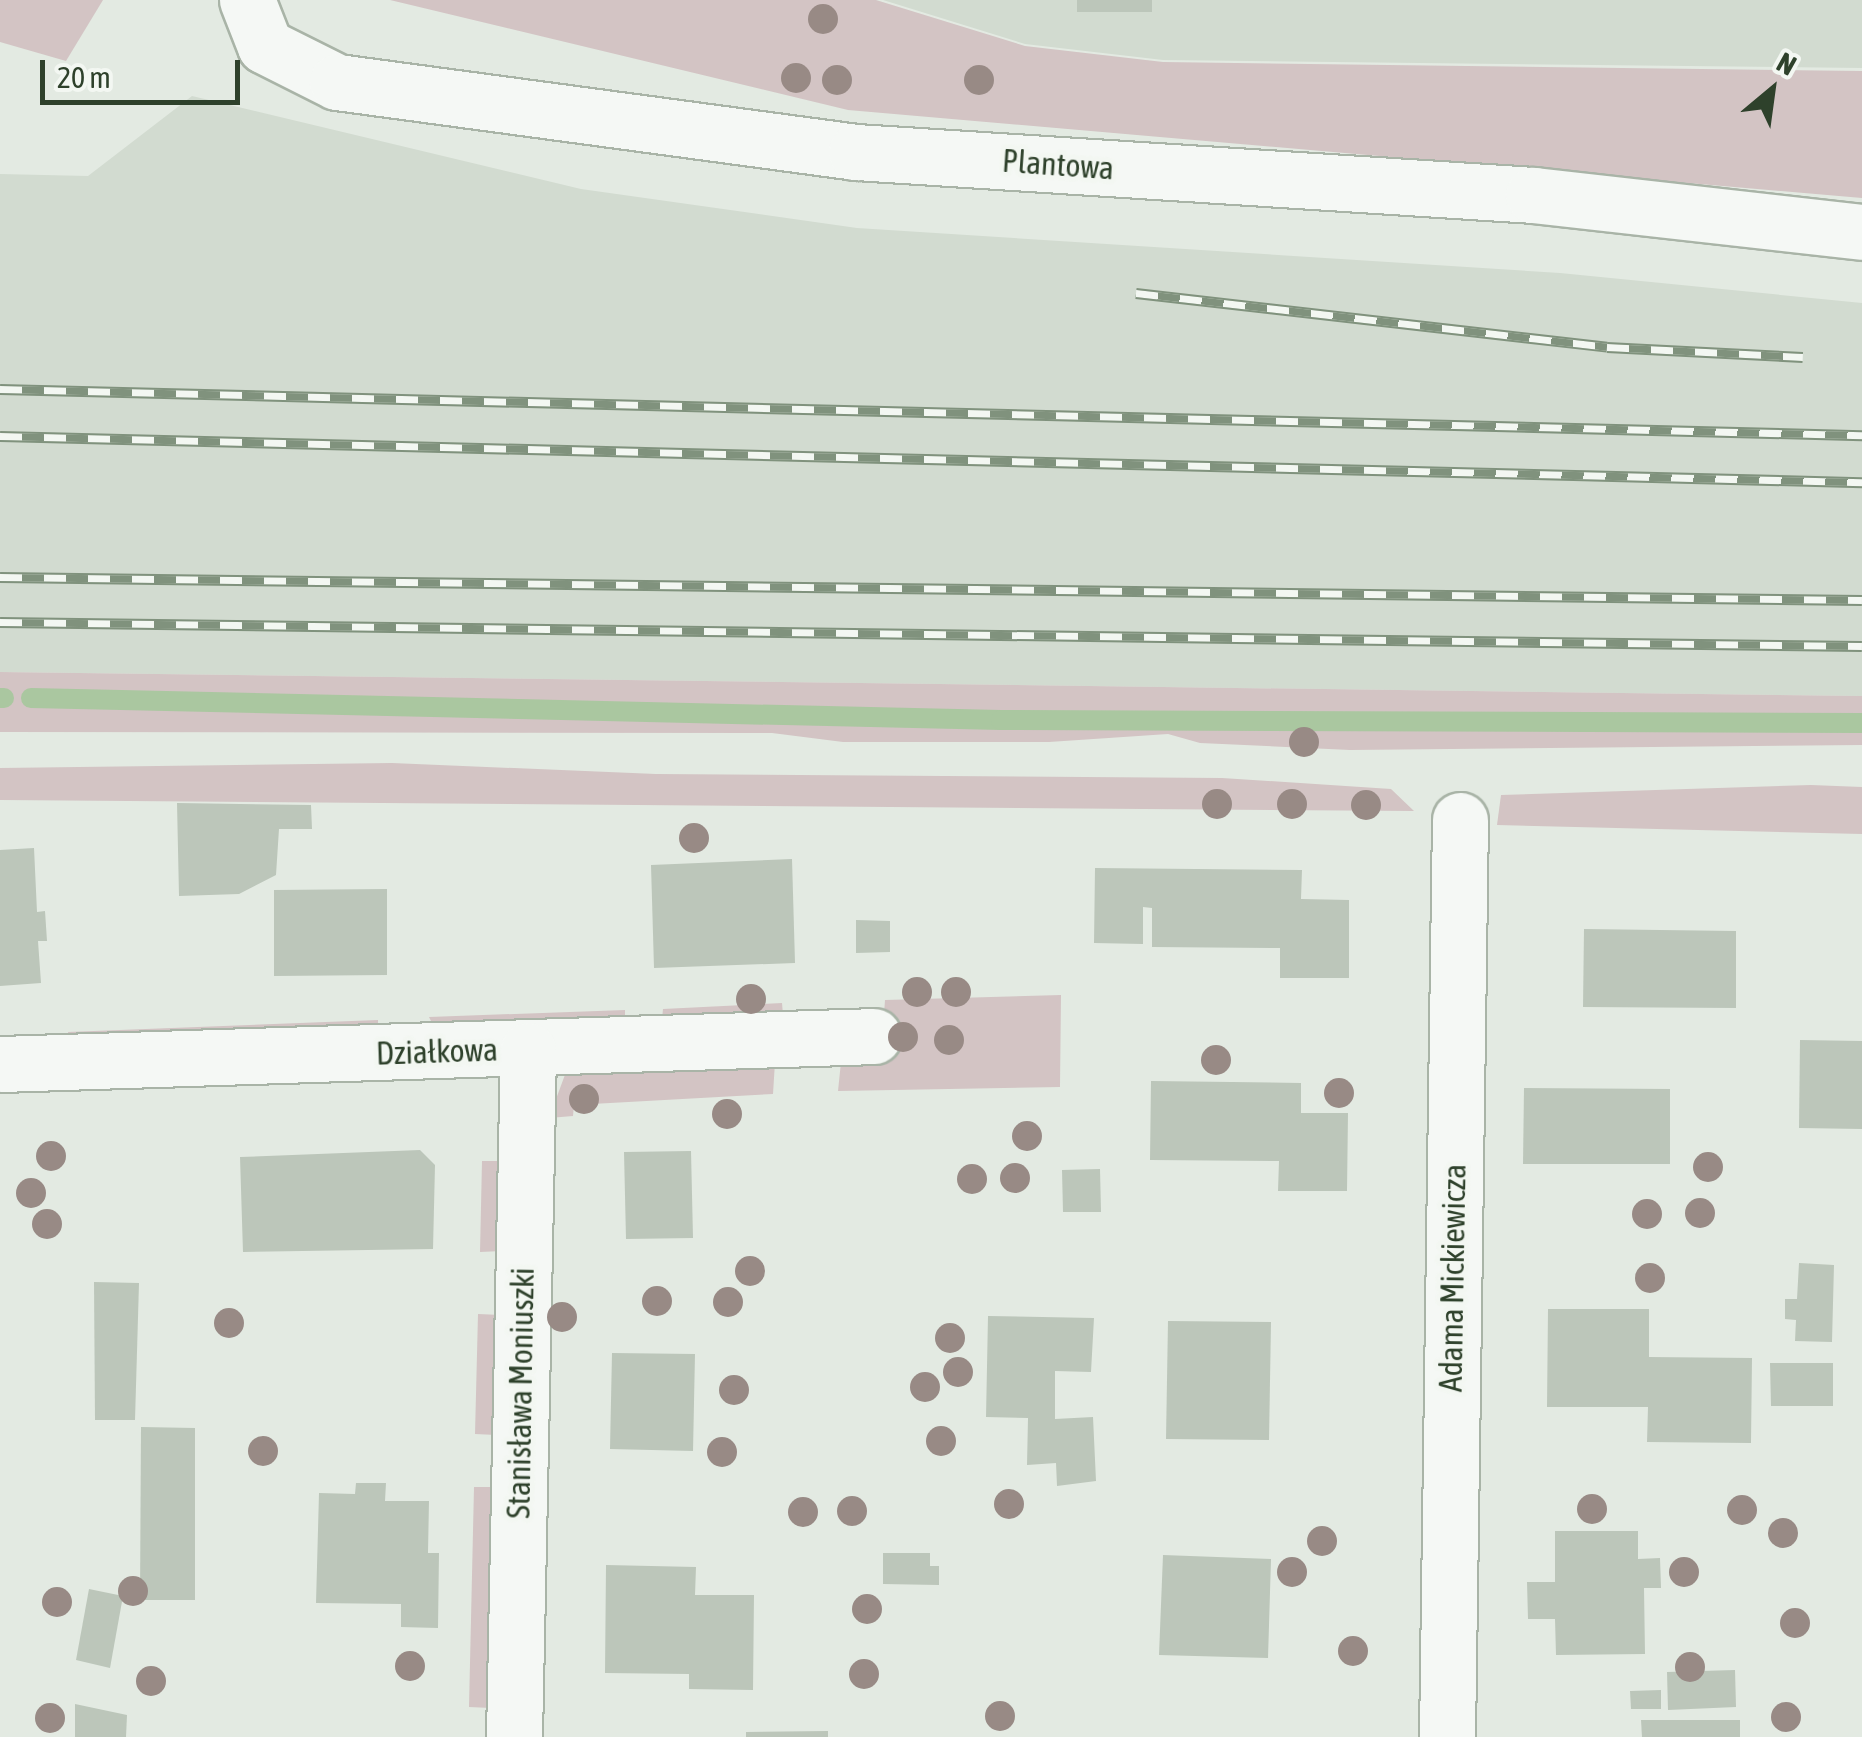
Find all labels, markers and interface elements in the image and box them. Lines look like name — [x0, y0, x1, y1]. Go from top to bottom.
scale bar — [45, 40, 245, 102]
north arrow — [1722, 40, 1822, 140]
text: N — [1772, 46, 1802, 82]
text: 20 m — [57, 60, 111, 94]
street label: Plantowa — [1001, 142, 1115, 188]
street label: Działkowa — [375, 1031, 499, 1073]
street label: Adama Mickiewicza — [1432, 1164, 1474, 1392]
street label: Stanisława Moniuszki — [500, 1267, 542, 1519]

